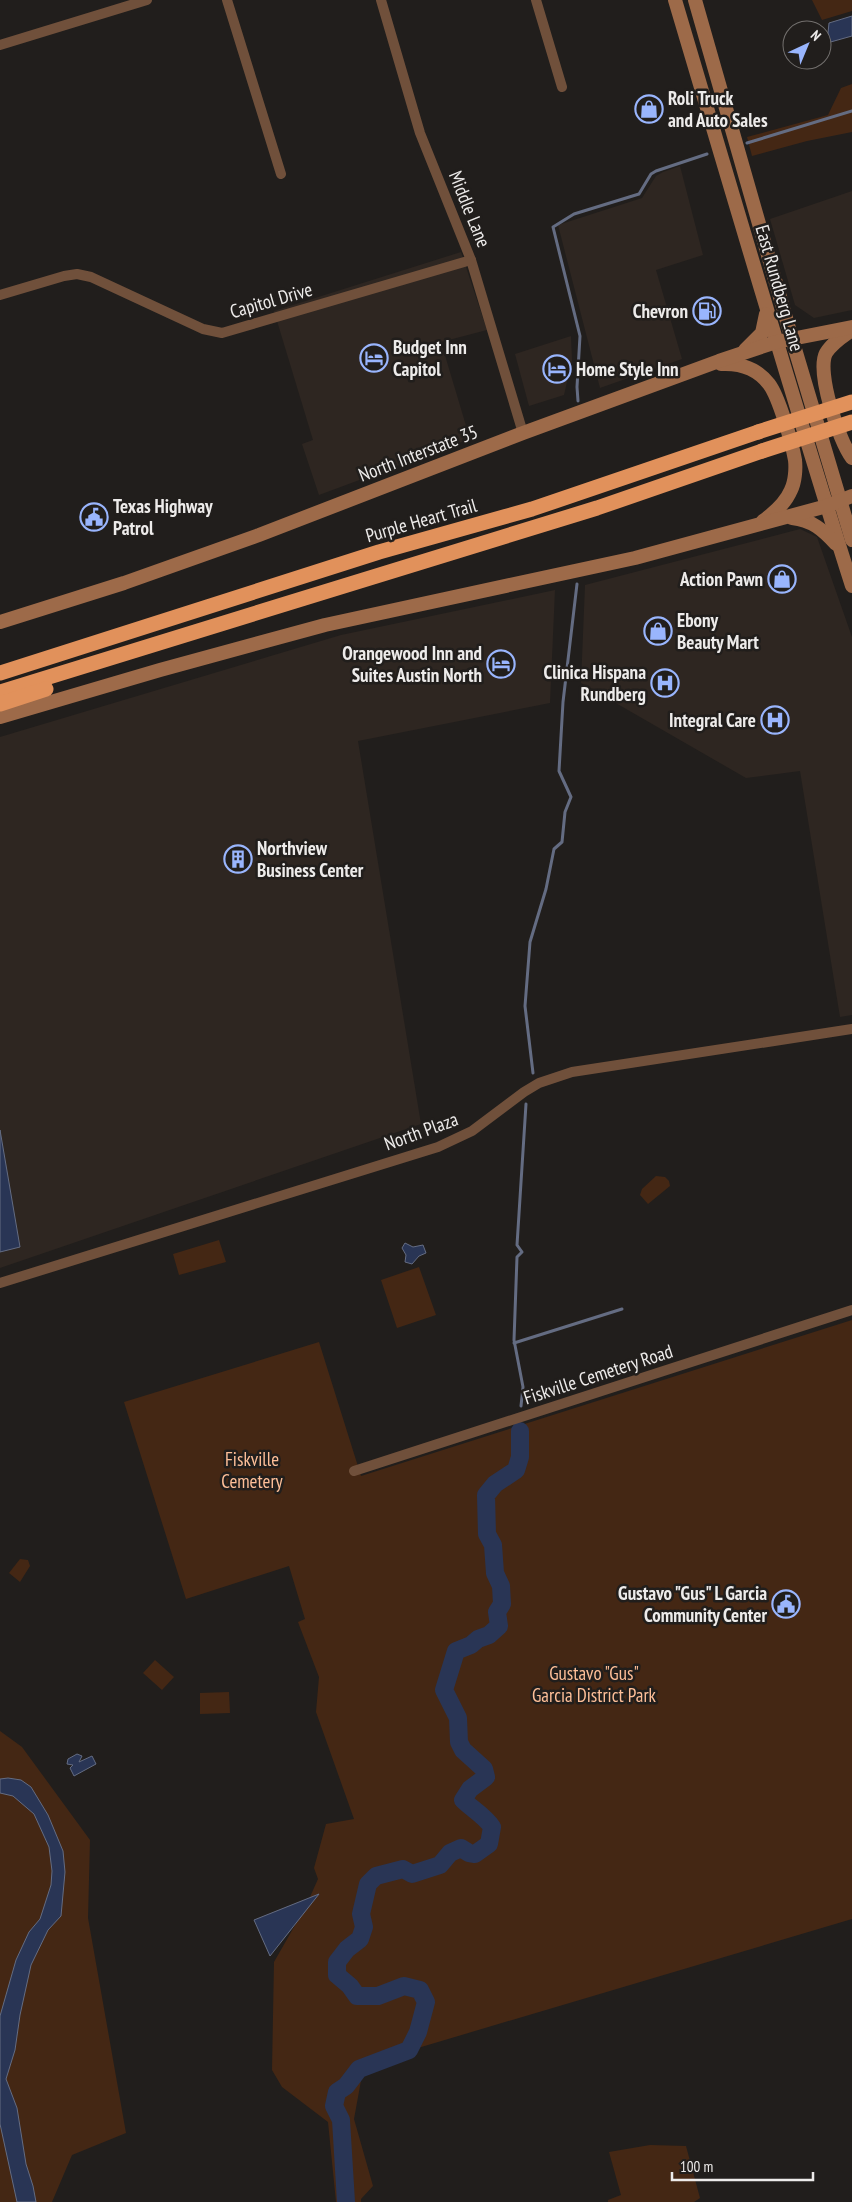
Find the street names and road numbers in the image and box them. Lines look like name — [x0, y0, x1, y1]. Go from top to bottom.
street label: Middle Lane — [444, 167, 496, 251]
street label: East Rundberg Lane — [751, 222, 810, 354]
street label: Capitol Drive — [227, 277, 315, 323]
street label: North Interstate 35 — [355, 419, 481, 487]
street label: Purple Heart Trail — [363, 493, 480, 547]
street label: North Plaza — [381, 1107, 461, 1155]
street label: Fiskville Cemetery Road — [520, 1339, 676, 1409]

